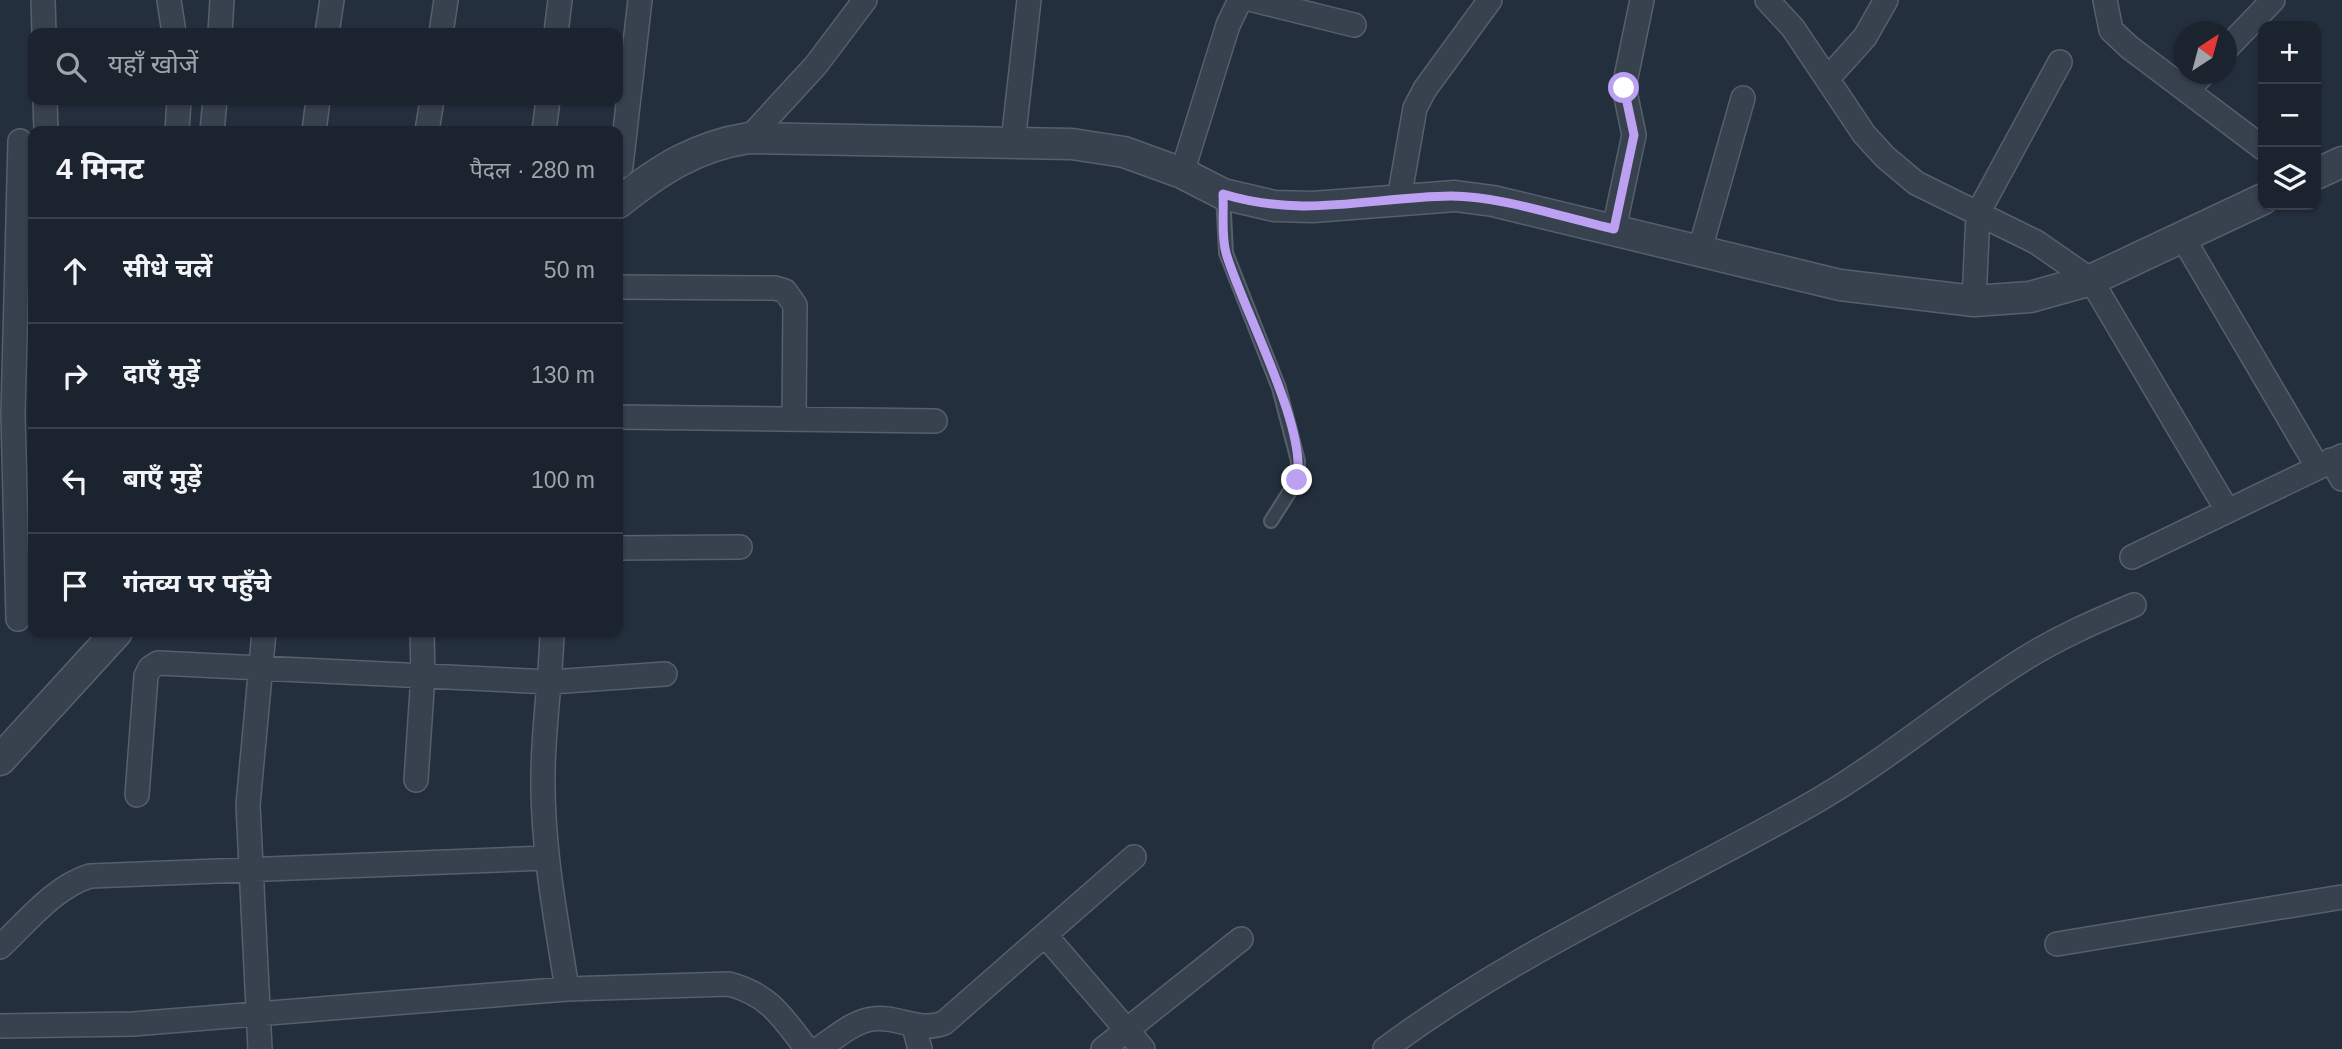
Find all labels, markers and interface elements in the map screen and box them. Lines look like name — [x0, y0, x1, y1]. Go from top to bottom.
north arrow — [2174, 21, 2237, 84]
map controls — [2258, 21, 2321, 210]
button: + — [2258, 21, 2321, 84]
search box — [28, 28, 623, 105]
icon: search — [52, 48, 90, 86]
text: यहाँ खोजें — [108, 49, 198, 79]
route start — [1608, 72, 1639, 103]
button: − — [2258, 84, 2321, 147]
button: layers — [2258, 147, 2321, 210]
text: 4 मिनट — [56, 152, 144, 185]
text: पैदल · 280 m — [470, 157, 595, 183]
icon: ahead — [56, 252, 94, 290]
text: सीधे चलें — [123, 253, 212, 283]
text: 50 m — [544, 257, 595, 283]
icon: right — [56, 357, 94, 395]
text: दाएँ मुड़ें — [123, 358, 200, 388]
text: 130 m — [531, 362, 595, 388]
icon: left — [56, 462, 94, 500]
text: बाएँ मुड़ें — [123, 463, 202, 493]
route end — [1281, 464, 1312, 495]
text: 100 m — [531, 467, 595, 493]
icon: arrive — [56, 567, 94, 605]
text: गंतव्य पर पहुँचे — [123, 568, 271, 598]

